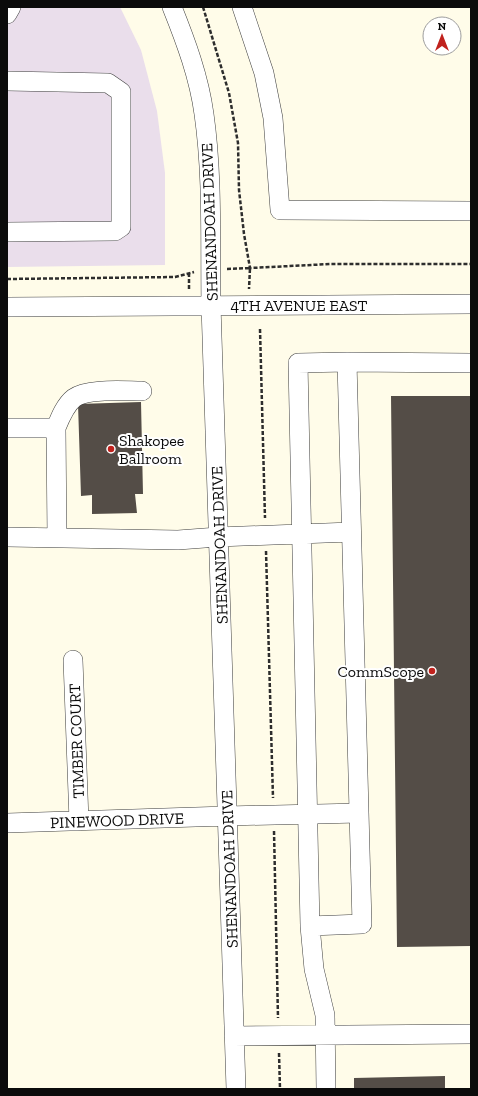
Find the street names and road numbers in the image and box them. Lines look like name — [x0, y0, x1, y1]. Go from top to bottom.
street label: SHENANDOAH DRIVE — [197, 143, 222, 301]
street label: 4TH AVENUE EAST — [230, 296, 368, 315]
street label: SHENANDOAH DRIVE — [207, 466, 232, 624]
street label: TIMBER COURT — [65, 683, 88, 799]
street label: SHENANDOAH DRIVE — [217, 790, 242, 948]
street label: PINEWOOD DRIVE — [50, 809, 184, 832]

